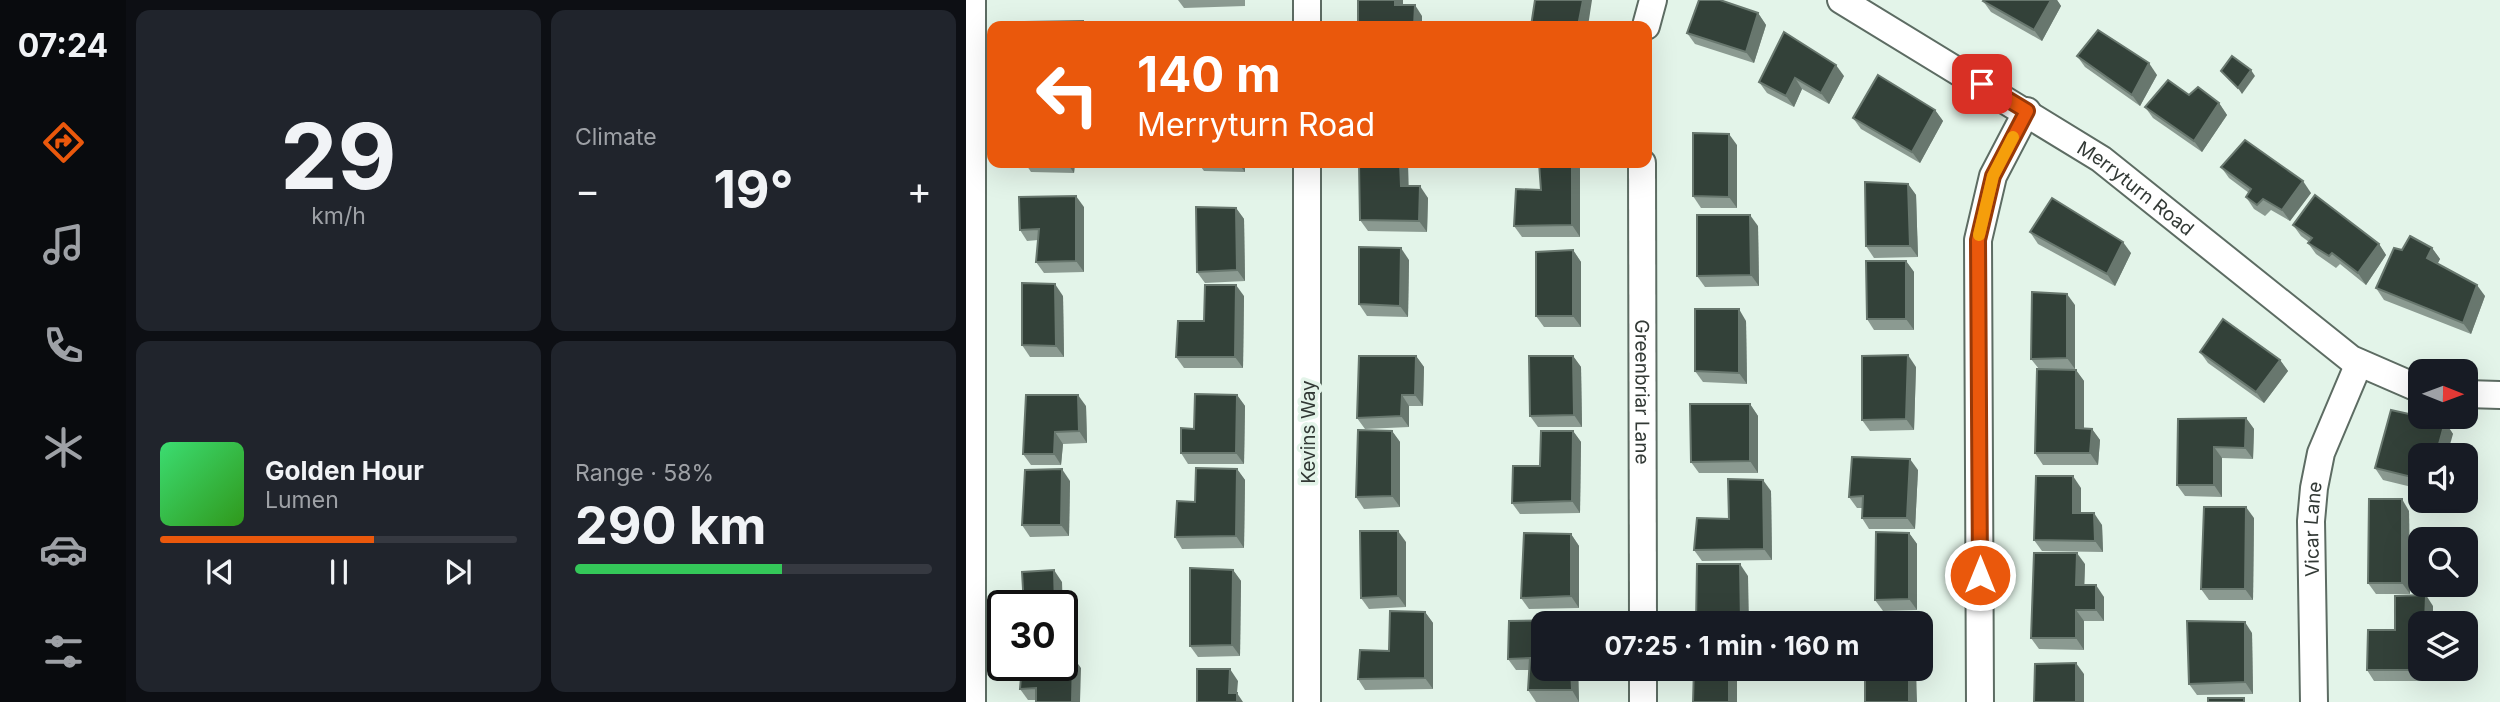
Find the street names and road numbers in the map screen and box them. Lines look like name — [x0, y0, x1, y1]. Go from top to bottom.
street label: Merryturn Road — [2073, 136, 2199, 240]
street label: Greenbriar Lane — [1631, 319, 1654, 465]
street label: Kevins Way — [1297, 380, 1320, 484]
street label: Vicar Lane — [2299, 479, 2327, 577]

